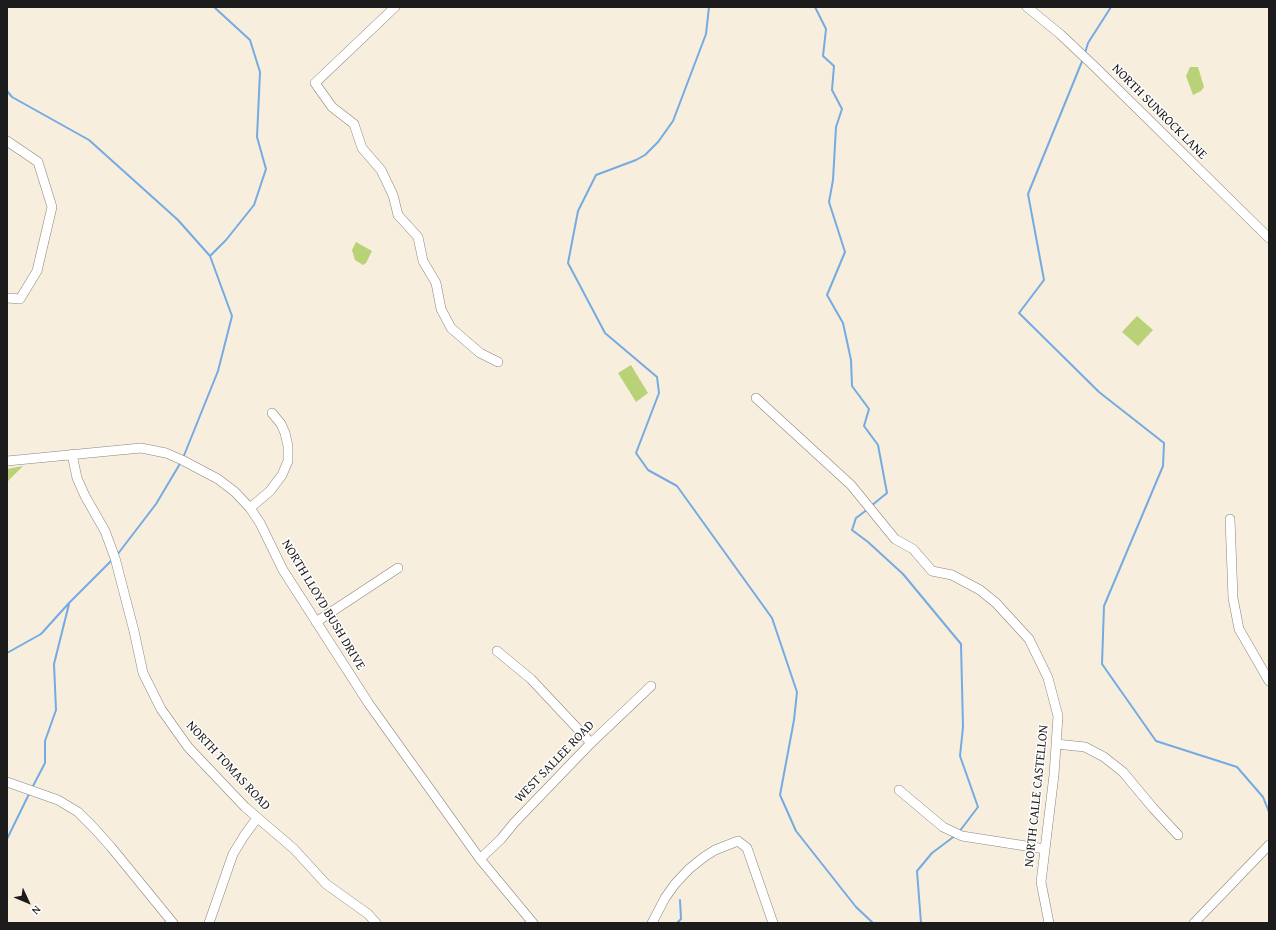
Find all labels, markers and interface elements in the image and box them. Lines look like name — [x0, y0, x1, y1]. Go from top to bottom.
street label: NORTH SUNROCK LANE — [1108, 61, 1210, 163]
street label: NORTH LLOYD BUSH DRIVE — [278, 537, 368, 673]
street label: NORTH TOMAS ROAD — [183, 718, 273, 814]
street label: WEST SALLEE ROAD — [512, 718, 598, 806]
street label: NORTH CALLE CASTELLON — [1022, 724, 1052, 868]
north arrow — [8, 882, 48, 922]
text: N — [28, 902, 45, 919]

